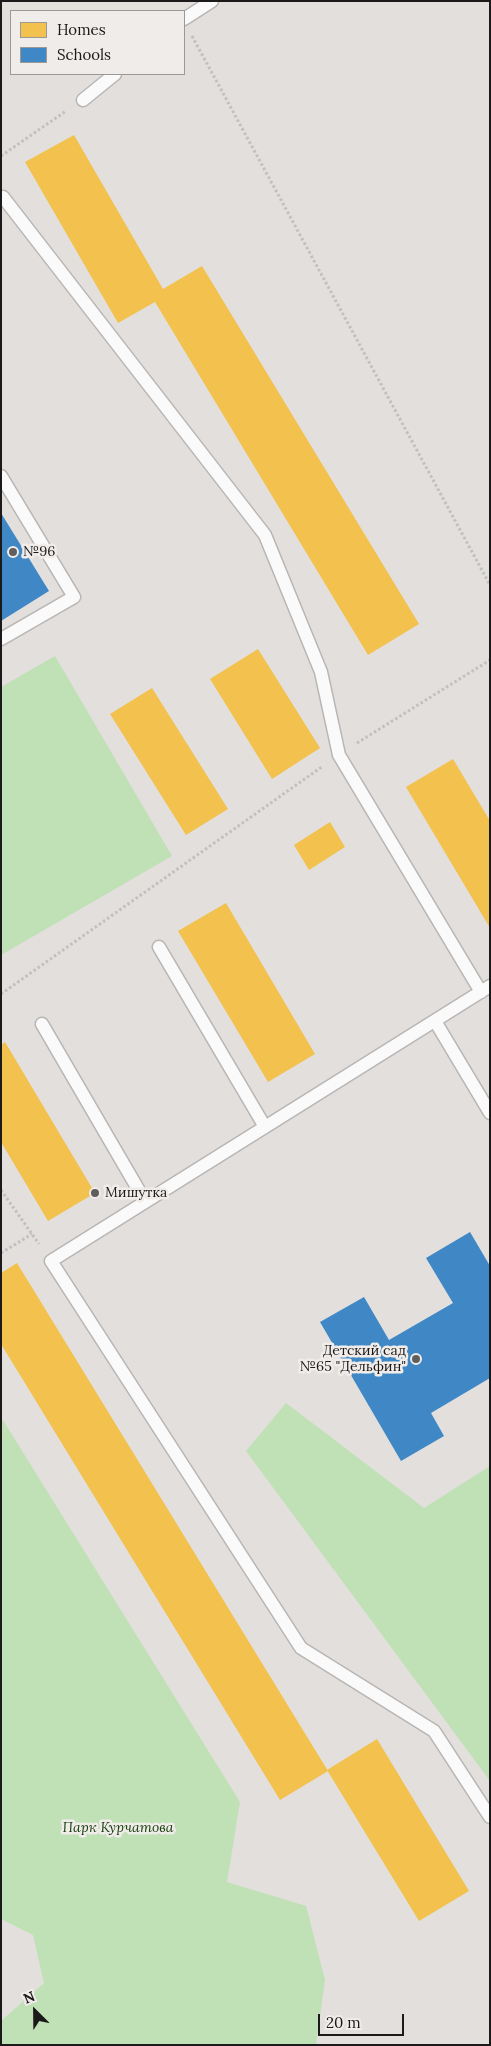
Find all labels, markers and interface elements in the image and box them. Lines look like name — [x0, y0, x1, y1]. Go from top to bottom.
legend — [10, 10, 185, 75]
text: Homes — [57, 20, 106, 39]
text: Schools — [57, 45, 111, 64]
place label: №96 — [23, 544, 55, 560]
marker: №96 — [7, 546, 19, 558]
place label: Мишутка — [105, 1185, 167, 1201]
marker: Мишутка — [89, 1187, 101, 1199]
place label: Детский сад №65 "Дельфин" — [300, 1343, 406, 1375]
marker: Детский сад №65 "Дельфин" — [410, 1353, 422, 1365]
park label: Парк Курчатова — [62, 1820, 174, 1836]
north arrow — [10, 1986, 60, 2036]
text: N — [21, 1987, 38, 2008]
scale bar — [321, 2004, 407, 2036]
text: 20 m — [326, 2013, 361, 2032]

